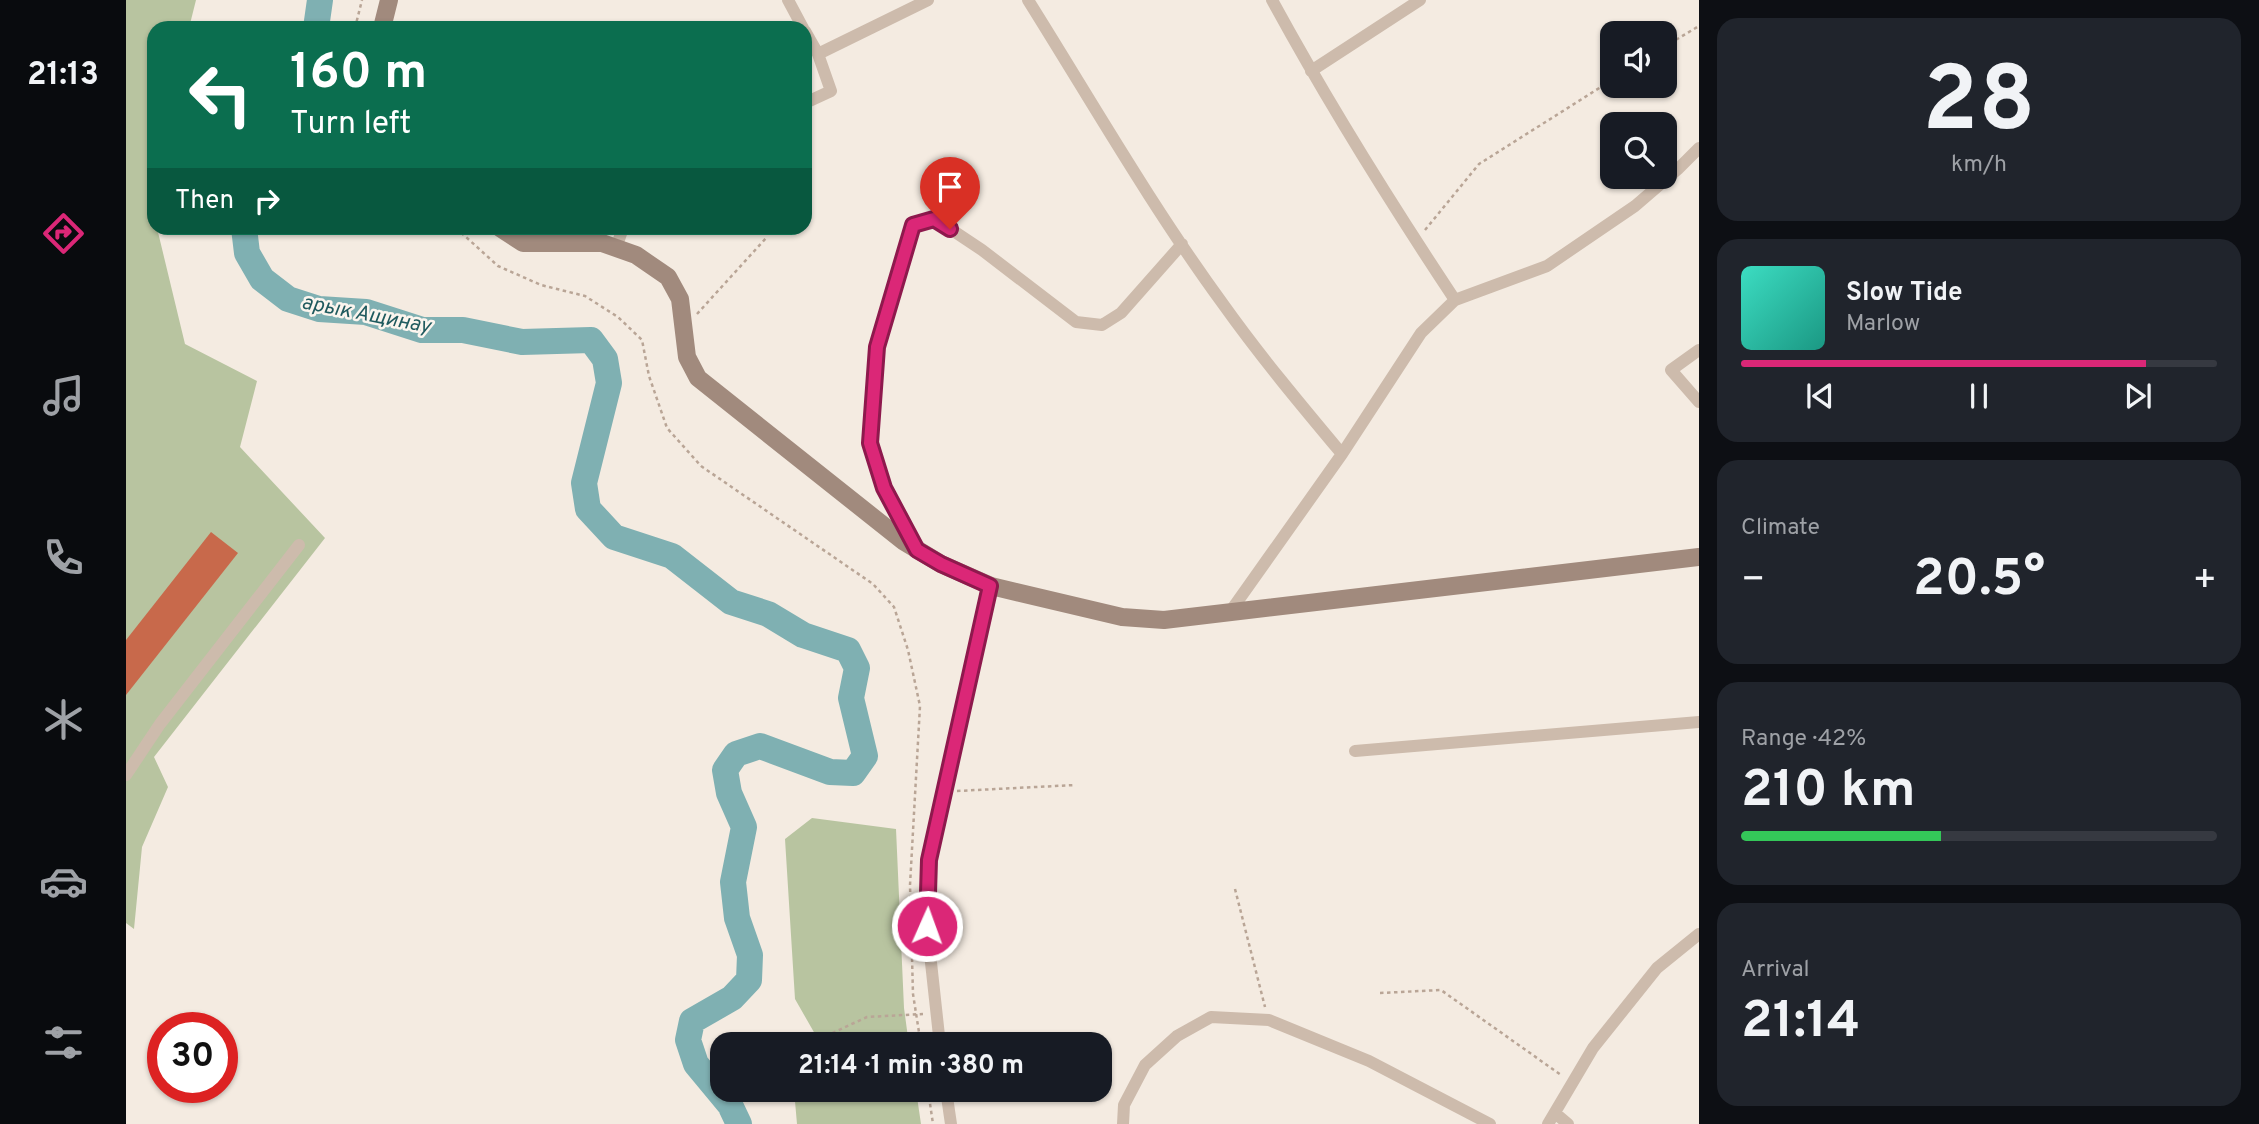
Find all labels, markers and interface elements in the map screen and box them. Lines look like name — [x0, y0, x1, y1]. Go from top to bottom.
map controls — [1600, 21, 1677, 189]
button: sound — [1600, 21, 1677, 98]
text: 160 m — [290, 44, 427, 106]
text: 28 — [1923, 48, 2035, 163]
icon: left — [175, 49, 266, 140]
text: 21:13 — [27, 56, 99, 96]
text: Turn left — [290, 105, 411, 145]
button: search — [1600, 112, 1677, 189]
text: km/h — [1951, 151, 2007, 180]
pin — [920, 157, 980, 229]
icon: arrive — [931, 168, 969, 206]
icon: right — [248, 182, 286, 220]
text: Then — [175, 185, 234, 218]
icon: directions — [39, 209, 88, 258]
text: Slow Tide — [1846, 277, 1963, 310]
water label: арык Ащинау — [299, 289, 434, 341]
text: Marlow — [1846, 310, 1920, 339]
icon: music — [39, 371, 88, 420]
icon: previous — [1801, 377, 1839, 415]
icon: pause — [1960, 377, 1998, 415]
icon: next — [2119, 377, 2157, 415]
text: Climate — [1741, 514, 1820, 543]
icon: phone — [39, 533, 88, 582]
text: 20.5° — [1913, 548, 2045, 614]
text: − — [1741, 557, 1766, 606]
text: + — [2192, 557, 2217, 606]
icon: climate — [39, 695, 88, 744]
text: Range · 42% — [1741, 725, 1866, 754]
text: 210 km — [1741, 759, 1916, 825]
icon: car — [39, 857, 88, 906]
position arrow — [890, 889, 964, 963]
text: Arrival — [1741, 956, 1810, 985]
text: 21:14 — [1741, 990, 1861, 1056]
speed limit sign: 30 — [147, 1012, 238, 1103]
icon: filters — [39, 1018, 88, 1067]
text: 21:14 · 1 min · 380 m — [798, 1050, 1024, 1083]

